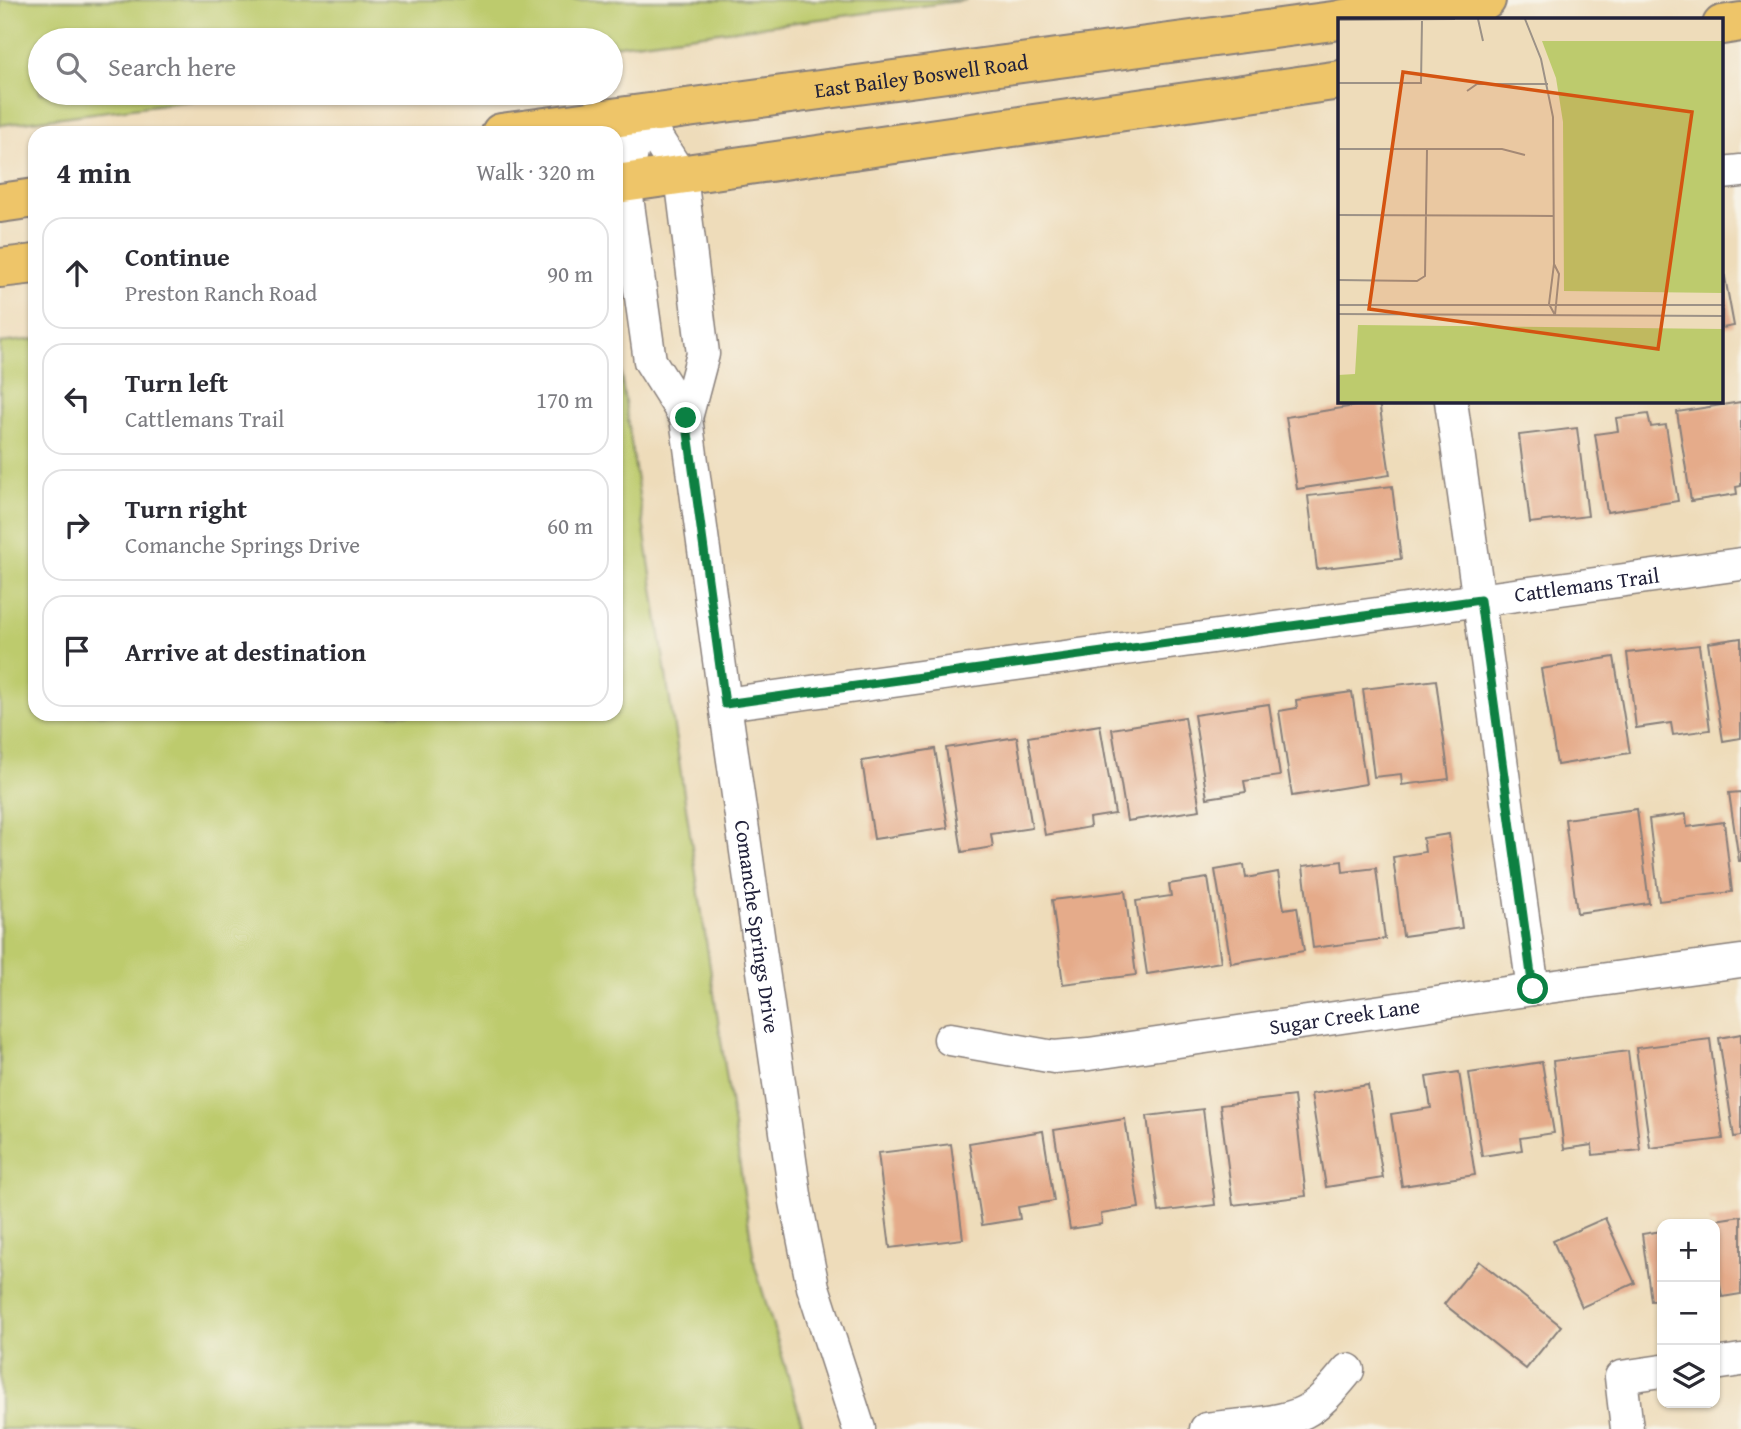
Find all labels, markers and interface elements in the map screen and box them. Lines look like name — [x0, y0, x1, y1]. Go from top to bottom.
inset map — [1338, 18, 1724, 402]
search box — [28, 28, 623, 105]
street label: East Bailey Boswell Road — [812, 46, 1031, 106]
text: Search here — [108, 47, 236, 86]
icon: search — [52, 48, 90, 86]
text: 4 min — [56, 150, 131, 194]
text: Walk · 320 m — [476, 155, 595, 188]
text: Continue — [125, 237, 230, 276]
icon: ahead — [58, 254, 96, 292]
text: 90 m — [547, 257, 593, 290]
text: Preston Ranch Road — [125, 276, 317, 309]
text: Turn left — [125, 363, 228, 402]
icon: left — [58, 380, 96, 418]
text: 170 m — [536, 383, 593, 416]
text: Cattlemans Trail — [125, 402, 285, 435]
route end — [670, 402, 701, 433]
text: Turn right — [125, 489, 247, 528]
icon: right — [58, 506, 96, 544]
text: 60 m — [547, 509, 593, 542]
text: Comanche Springs Drive — [125, 528, 360, 561]
street label: Cattlemans Trail — [1512, 559, 1661, 610]
icon: arrive — [58, 632, 96, 670]
text: Arrive at destination — [125, 632, 366, 671]
street label: Comanche Springs Drive — [727, 818, 788, 1035]
route start — [1517, 973, 1548, 1004]
street label: Sugar Creek Lane — [1267, 990, 1422, 1042]
map controls — [1657, 1219, 1720, 1408]
button: + — [1657, 1219, 1720, 1282]
button: − — [1657, 1282, 1720, 1345]
button: layers — [1657, 1345, 1720, 1408]

